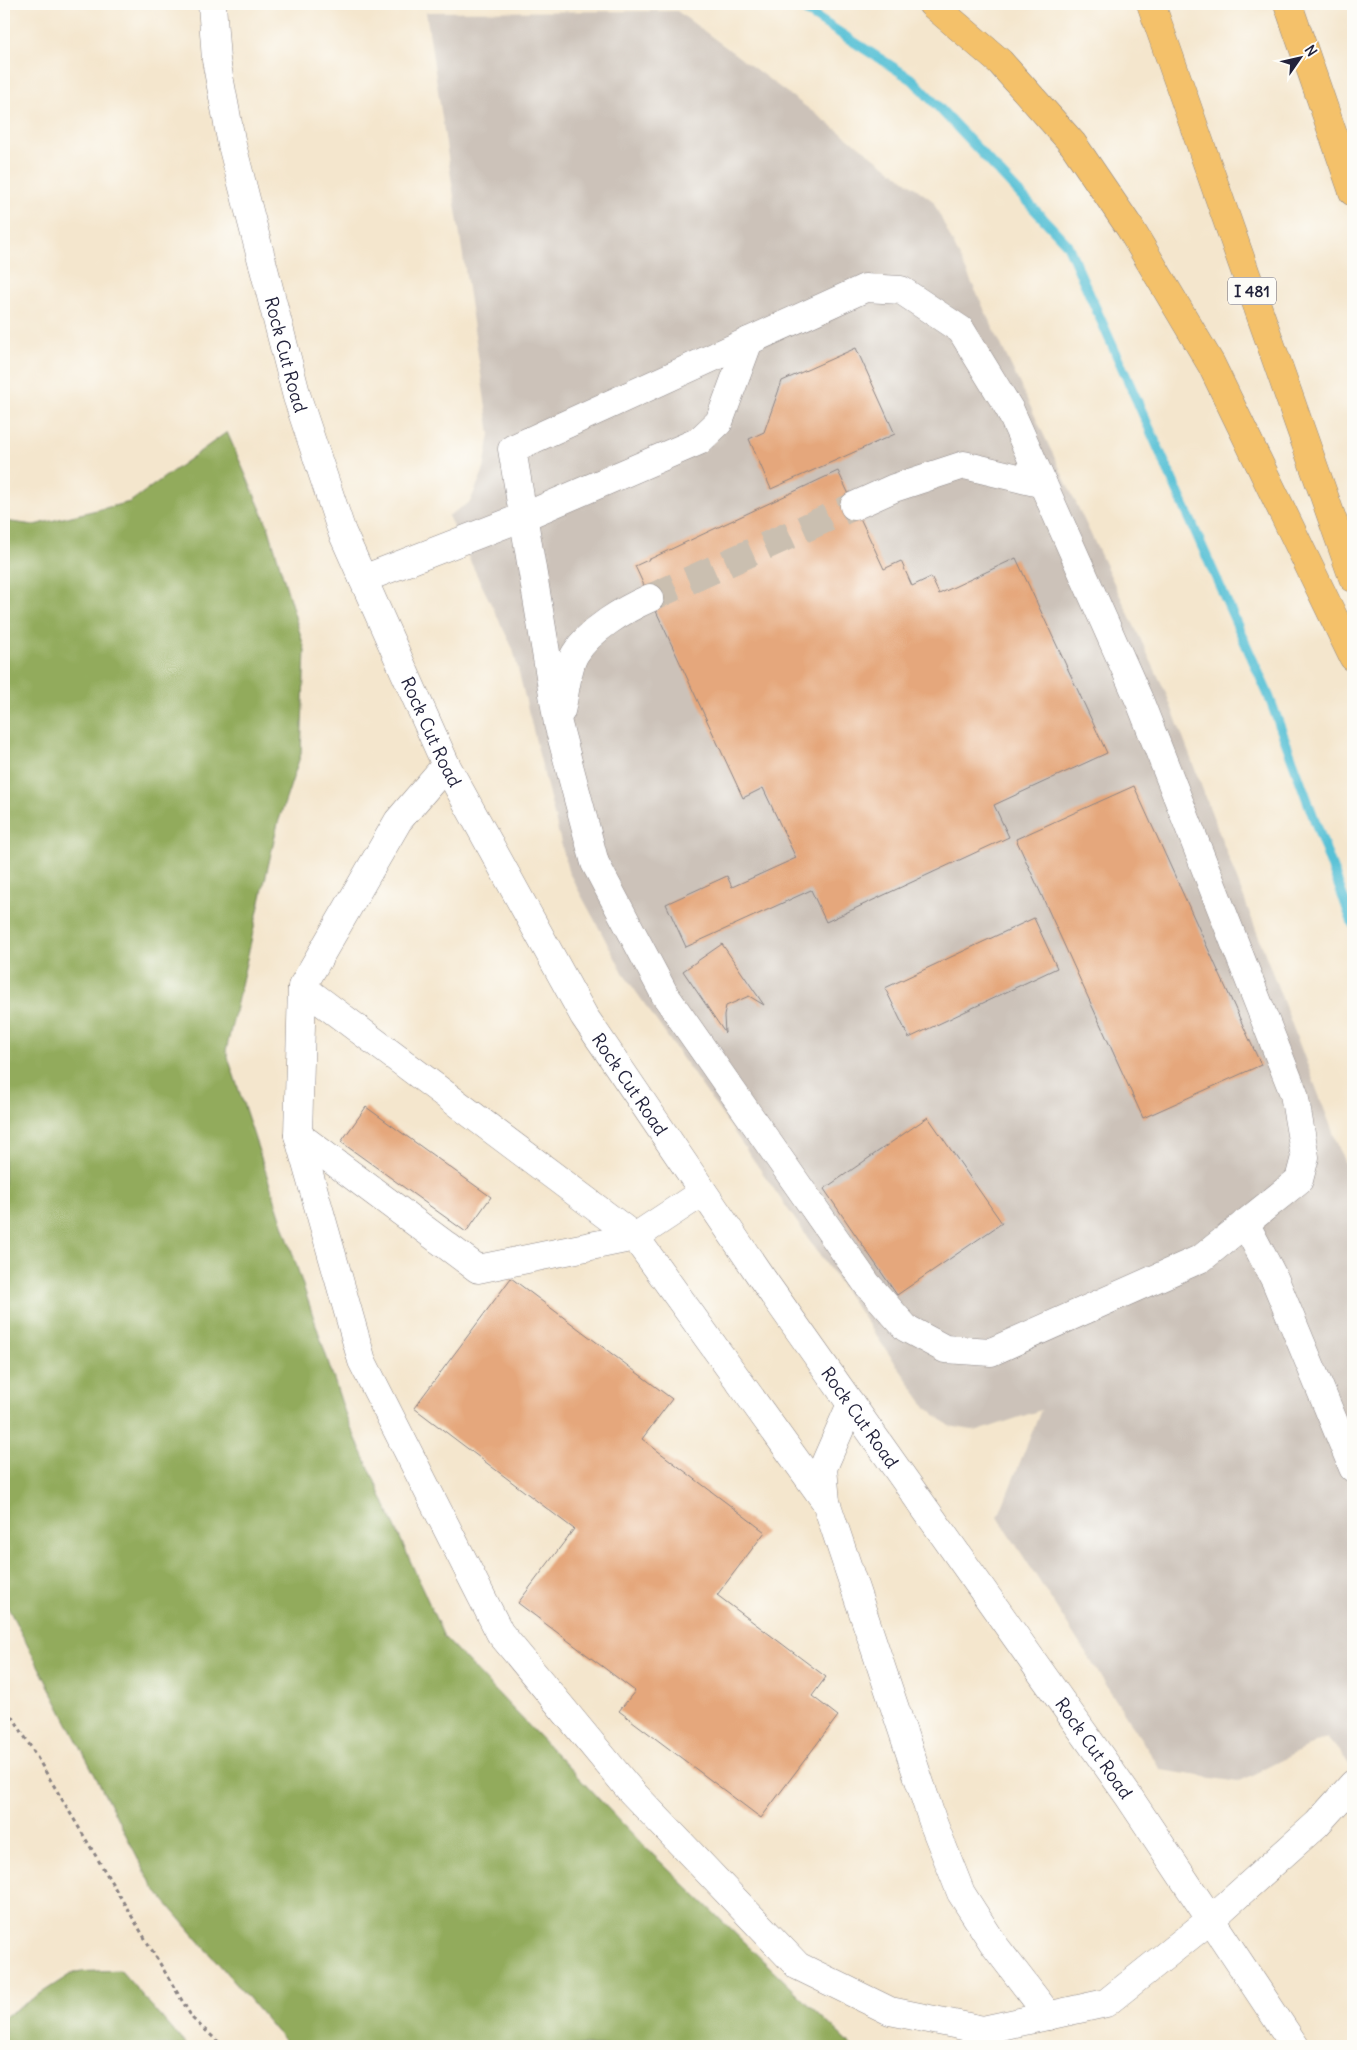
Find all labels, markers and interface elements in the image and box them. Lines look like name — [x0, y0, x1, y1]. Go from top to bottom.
north arrow — [1274, 32, 1324, 82]
text: N — [1301, 42, 1321, 60]
road number: I 481 — [1228, 278, 1276, 304]
street label: Rock Cut Road — [260, 294, 313, 416]
street label: Rock Cut Road — [396, 673, 467, 791]
street label: Rock Cut Road — [587, 1028, 673, 1140]
street label: Rock Cut Road — [817, 1362, 904, 1473]
street label: Rock Cut Road — [1051, 1693, 1138, 1803]

